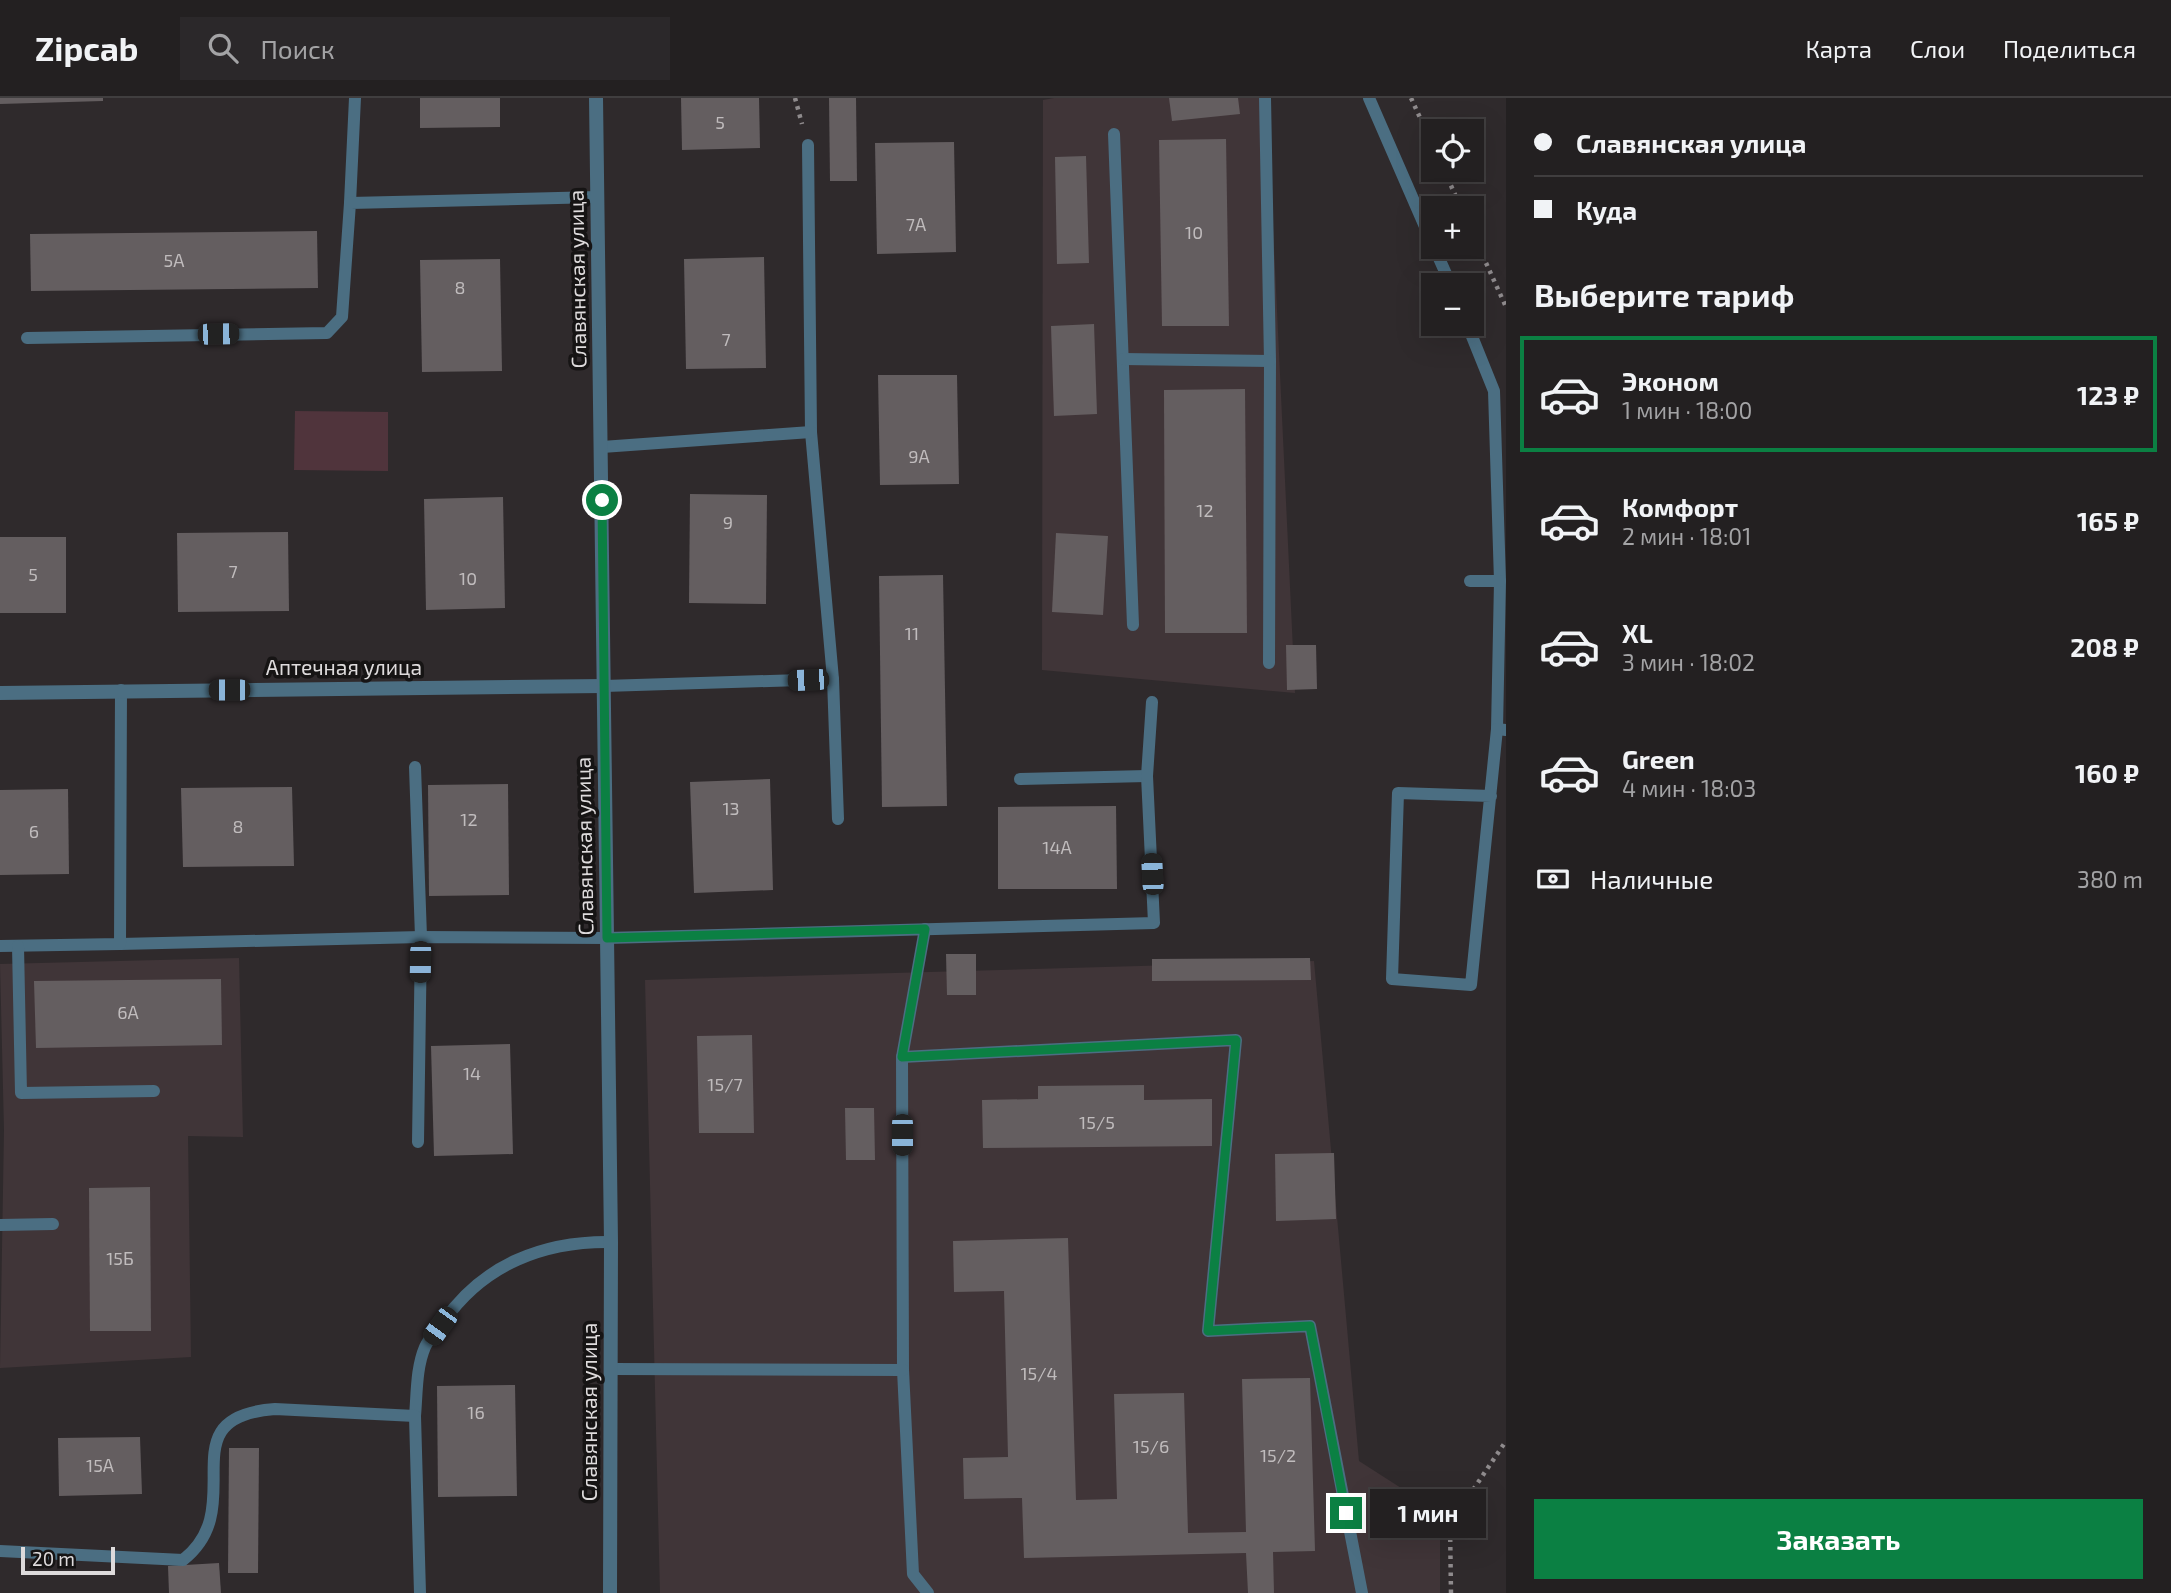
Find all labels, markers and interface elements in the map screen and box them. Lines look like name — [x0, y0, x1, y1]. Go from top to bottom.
search box — [180, 17, 670, 80]
text: Zipcab — [35, 28, 138, 68]
icon: search — [204, 29, 242, 67]
text: Поиск — [260, 33, 335, 64]
text: Карта — [1805, 34, 1872, 63]
text: Слои — [1910, 34, 1965, 63]
text: Поделиться — [2003, 34, 2136, 63]
house number: 5 — [715, 111, 725, 133]
map controls — [1421, 119, 1484, 336]
button: locate — [1421, 119, 1484, 182]
text: Славянская улица — [1576, 127, 1806, 158]
street label: Славянская улица — [562, 190, 592, 369]
text: Куда — [1576, 194, 1637, 225]
button: + — [1421, 196, 1484, 259]
house number: 7А — [906, 213, 927, 235]
house number: 10 — [1185, 221, 1203, 243]
house number: 5А — [164, 249, 185, 271]
button: − — [1421, 273, 1484, 336]
text: Выберите тариф — [1534, 275, 1794, 313]
house number: 8 — [455, 276, 465, 298]
car — [197, 323, 240, 345]
house number: 7 — [721, 328, 731, 350]
icon: car — [1538, 363, 1601, 426]
text: Эконом — [1622, 365, 1719, 396]
text: 123 ₽ — [2077, 379, 2139, 410]
text: 1 мин · 18:00 — [1622, 396, 1752, 424]
house number: 9А — [908, 445, 931, 467]
route start — [586, 484, 618, 516]
icon: car — [1538, 489, 1601, 552]
text: Комфорт — [1622, 491, 1738, 522]
house number: 12 — [1196, 499, 1214, 521]
text: 165 ₽ — [2077, 505, 2139, 536]
house number: 9 — [723, 511, 733, 533]
text: 2 мин · 18:01 — [1622, 522, 1751, 550]
house number: 7 — [228, 560, 238, 582]
house number: 5 — [28, 563, 38, 585]
house number: 10 — [459, 567, 477, 589]
icon: car — [1538, 615, 1601, 678]
text: XL — [1622, 617, 1653, 648]
house number: 11 — [905, 622, 919, 644]
text: 208 ₽ — [2070, 631, 2139, 662]
text: 3 мин · 18:02 — [1622, 648, 1755, 676]
street label: Аптечная улица — [266, 654, 422, 680]
car — [787, 669, 830, 691]
car — [209, 680, 251, 701]
icon: car — [1538, 741, 1601, 804]
text: Green — [1622, 743, 1695, 774]
street label: Славянская улица — [569, 757, 599, 936]
text: 160 ₽ — [2075, 757, 2139, 788]
text: 4 мин · 18:03 — [1622, 774, 1756, 802]
house number: 13 — [722, 797, 740, 819]
house number: 12 — [460, 808, 478, 830]
house number: 8 — [233, 815, 243, 837]
house number: 6 — [29, 820, 39, 842]
house number: 14А — [1042, 836, 1073, 858]
car — [1141, 852, 1164, 896]
icon: cash — [1534, 860, 1572, 898]
text: Наличные — [1590, 863, 1713, 894]
text: 380 m — [2077, 865, 2143, 893]
car — [410, 941, 431, 983]
house number: 6А — [117, 1001, 140, 1023]
house number: 14 — [463, 1062, 481, 1084]
house number: 15/7 — [707, 1073, 743, 1095]
house number: 15/5 — [1079, 1111, 1115, 1133]
car — [892, 1114, 913, 1156]
house number: 15Б — [106, 1247, 134, 1269]
car — [420, 1303, 461, 1349]
street label: Славянская улица — [576, 1323, 602, 1501]
house number: 15/4 — [1020, 1362, 1058, 1384]
house number: 16 — [467, 1401, 485, 1423]
house number: 15/6 — [1133, 1435, 1169, 1457]
house number: 15/2 — [1260, 1444, 1296, 1466]
house number: 15А — [86, 1454, 115, 1476]
callout: 1 мин — [1370, 1488, 1486, 1538]
route end — [1330, 1497, 1362, 1529]
text: 1 мин — [1398, 1499, 1458, 1527]
button: Заказать — [1534, 1499, 2143, 1579]
scale bar — [21, 1544, 116, 1576]
text: 20 m — [32, 1547, 75, 1570]

